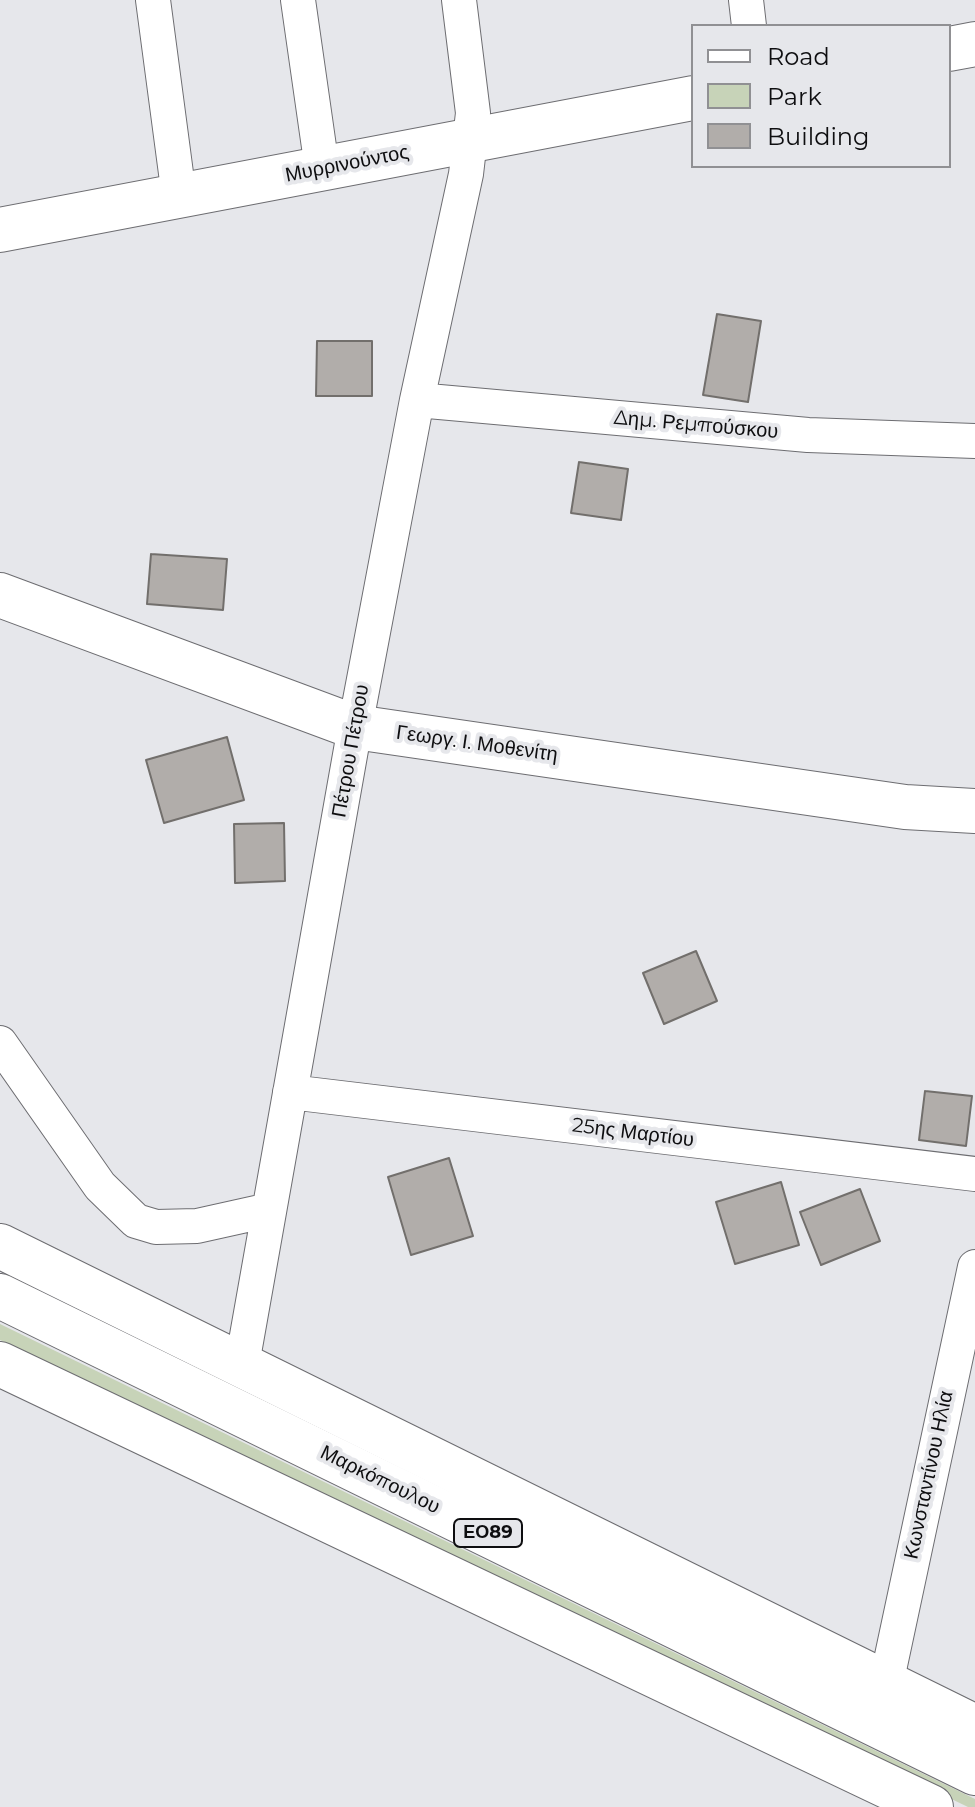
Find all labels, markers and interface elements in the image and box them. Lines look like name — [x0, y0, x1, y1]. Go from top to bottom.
legend — [691, 24, 951, 168]
text: Road — [767, 42, 830, 71]
text: Park — [767, 82, 822, 111]
text: Building — [767, 122, 870, 151]
street label: Μυρρινούντος — [283, 140, 411, 188]
street label: Δημ. Ρεμπούσκου — [613, 406, 779, 444]
street label: Πέτρου Πέτρου — [327, 683, 375, 819]
street label: Γεωργ. Ι. Μοθενίτη — [395, 721, 559, 767]
street label: 25ης Μαρτίου — [571, 1114, 695, 1152]
street label: Κωνσταντίνου Ηλία — [899, 1389, 959, 1561]
street label: Μαρκόπουλου — [316, 1441, 444, 1519]
road number: ΕΟ89 — [454, 1519, 522, 1547]

